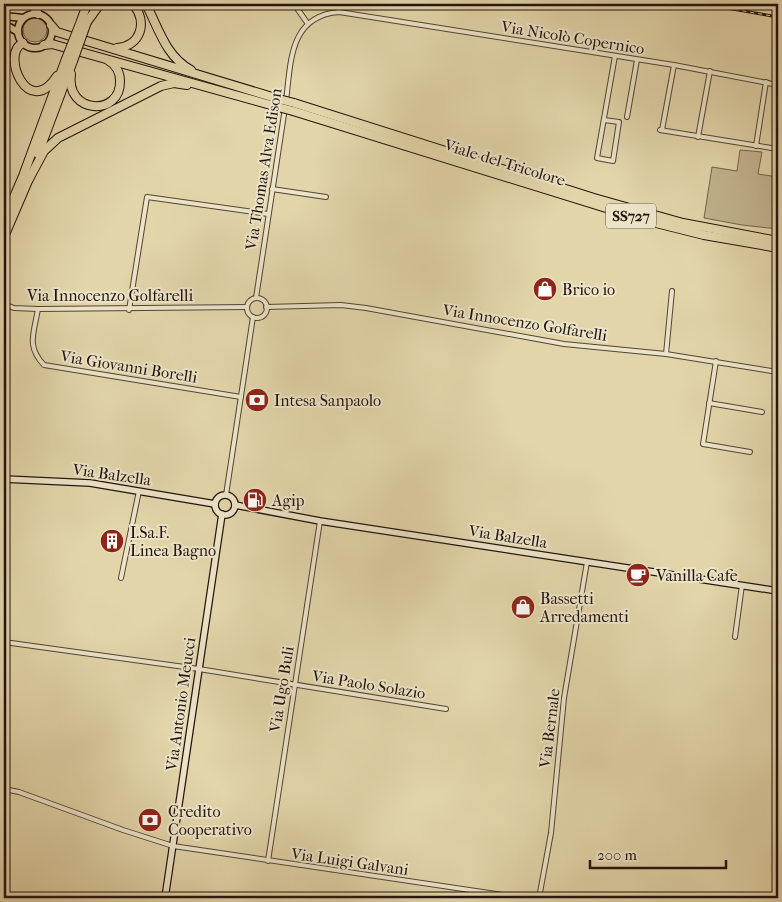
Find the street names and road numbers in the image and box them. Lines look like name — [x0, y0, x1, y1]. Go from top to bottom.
street label: Via Nicolò Copernico — [499, 17, 646, 58]
street label: Via Thomas Alva Edison — [241, 86, 286, 252]
street label: Viale del Tricolore — [441, 135, 568, 190]
road number: SS727 — [606, 204, 656, 228]
street label: Via Innocenzo Golfarelli — [26, 286, 193, 305]
street label: Via Innocenzo Golfarelli — [440, 300, 609, 345]
street label: Via Giovanni Borelli — [58, 346, 199, 387]
street label: Via Balzella — [70, 459, 153, 490]
street label: Via Balzella — [466, 521, 549, 552]
street label: Via Antonio Meucci — [162, 636, 199, 773]
street label: Via Ugo Buli — [265, 644, 298, 735]
street label: Via Paolo Solazio — [310, 666, 427, 703]
street label: Via Bernale — [535, 687, 564, 770]
street label: Via Luigi Galvani — [289, 844, 410, 879]

